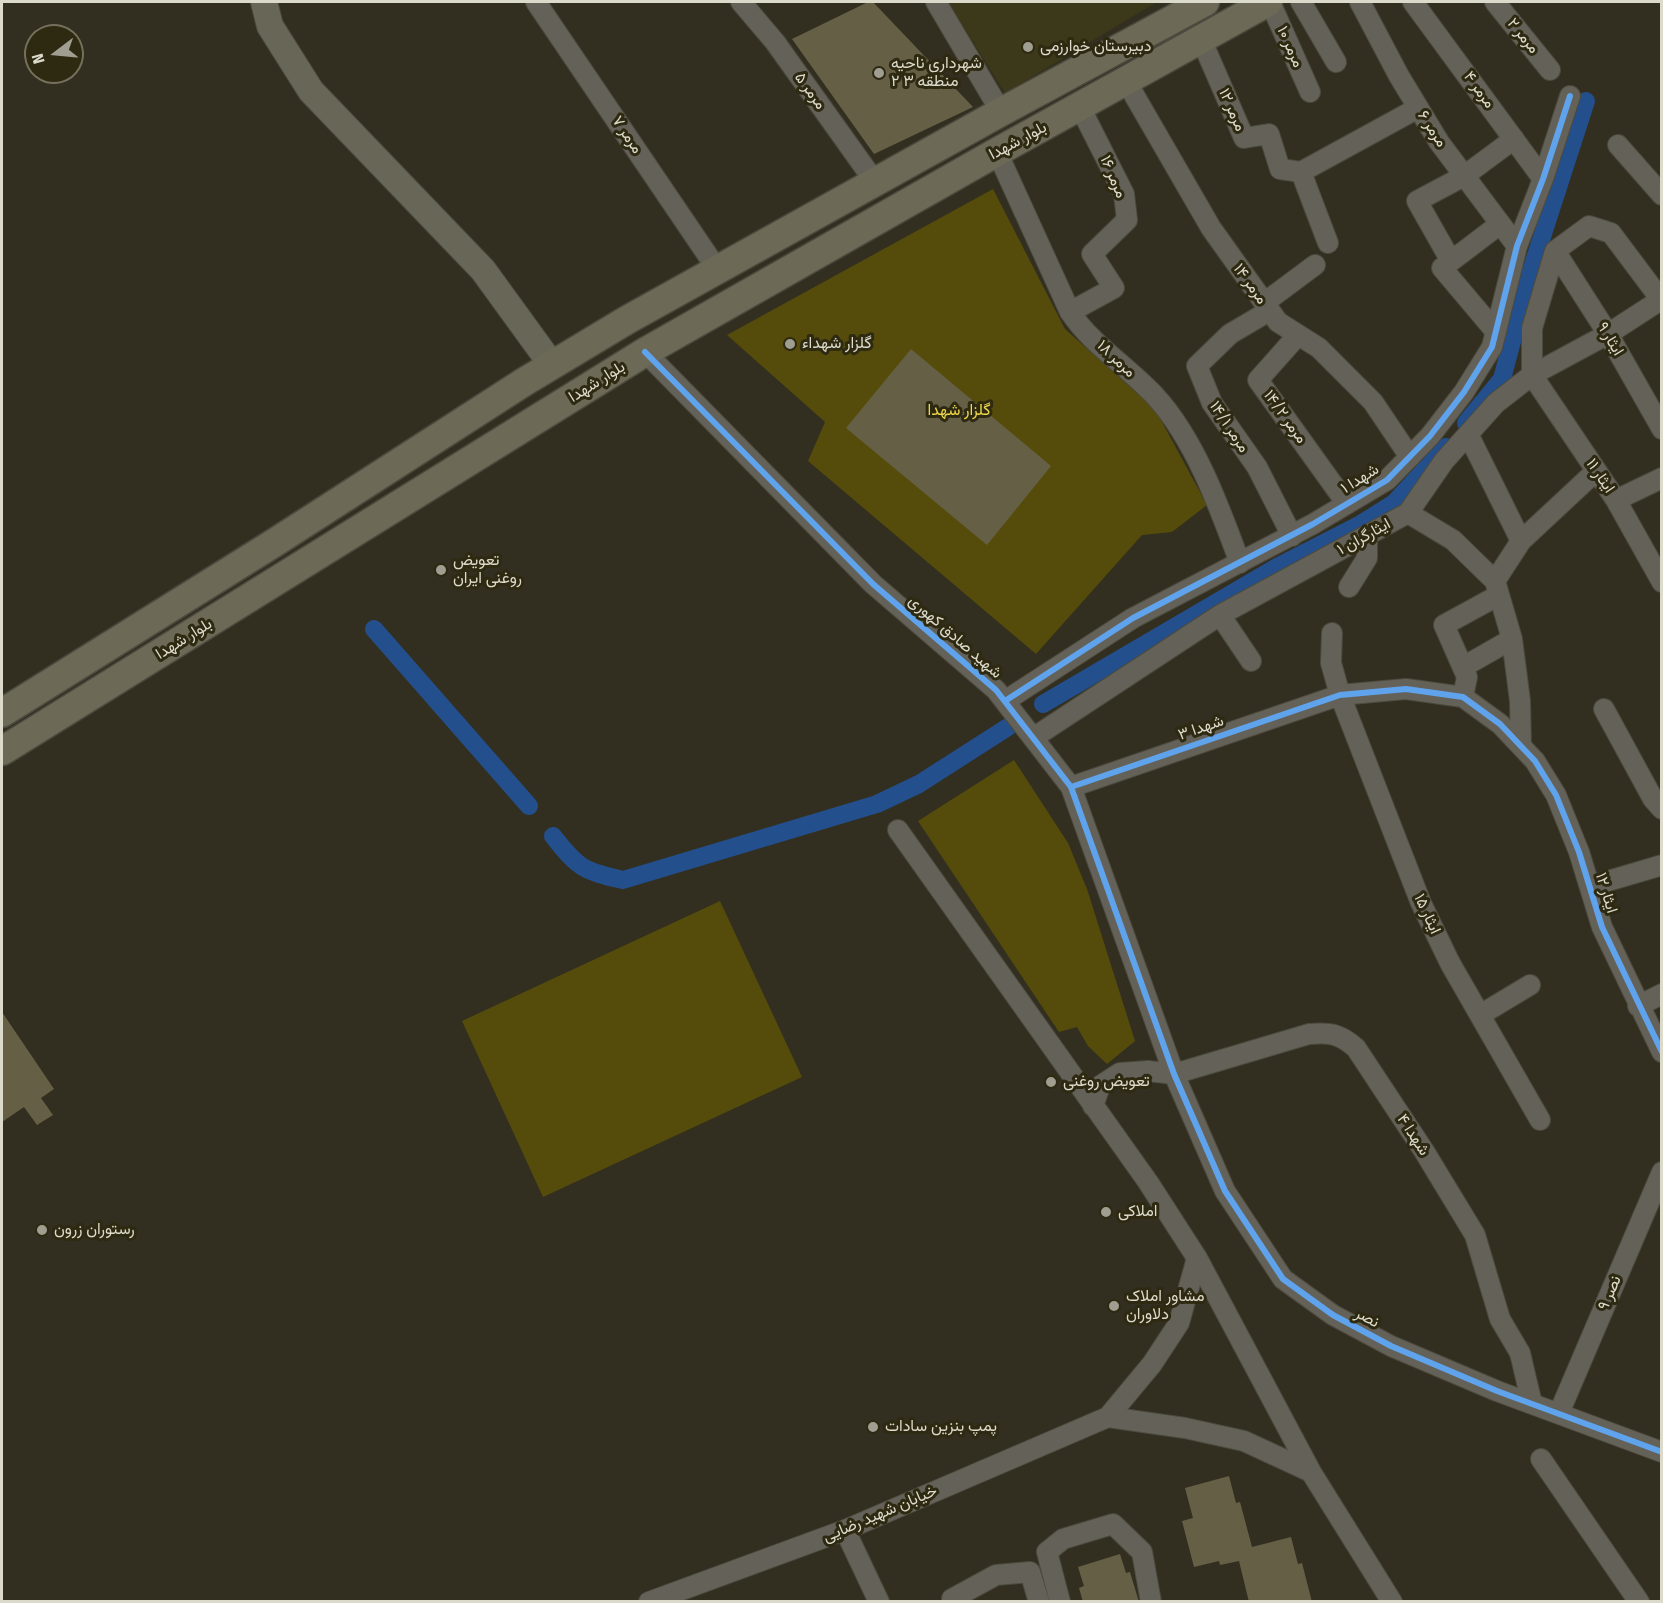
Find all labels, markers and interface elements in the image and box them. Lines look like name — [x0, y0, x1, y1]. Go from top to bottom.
street label: مرمر ۲ — [1503, 14, 1543, 58]
street label: مرمر ۱۰ — [1272, 23, 1308, 71]
north arrow — [24, 24, 84, 84]
place label: دبیرستان خوارزمی — [1040, 37, 1151, 57]
marker: دبیرستان خوارزمی — [1021, 40, 1035, 54]
text: N — [28, 51, 49, 66]
place label: شهرداری ناحیه ۲ منطقه ۳ — [891, 54, 982, 92]
marker: شهرداری ناحیه ۲ منطقه ۳ — [872, 66, 886, 80]
street label: مرمر ۴ — [1459, 68, 1499, 112]
street label: مرمر ۵ — [790, 69, 830, 113]
street label: مرمر ۱۲ — [1214, 86, 1250, 134]
street label: مرمر ۶ — [1413, 107, 1451, 151]
street label: مرمر ۷ — [607, 112, 647, 158]
street label: بلوار شهدا — [986, 118, 1050, 164]
street label: مرمر ۱۶ — [1096, 153, 1130, 201]
street label: مرمر ۱۴ — [1229, 260, 1271, 308]
street label: ایثار ۹ — [1593, 319, 1627, 359]
place label: گلزار شهداء — [802, 334, 872, 354]
street label: مرمر ۱۸ — [1093, 336, 1139, 382]
marker: گلزار شهداء — [783, 337, 797, 351]
street label: بلوار شهدا — [565, 357, 629, 407]
street label: مرمر ۱۴/۲ — [1259, 386, 1311, 448]
street label: مرمر ۱۴/۱ — [1205, 398, 1253, 456]
park label: گلزار شهدا — [927, 401, 991, 421]
street label: ایثار ۱۱ — [1582, 455, 1618, 497]
street label: شهدا ۱ — [1337, 460, 1383, 498]
street label: ایثارگران ۱ — [1334, 515, 1394, 559]
place label: تعویض روغنی ایران — [453, 551, 522, 589]
marker: تعویض روغنی ایران — [434, 563, 448, 577]
street label: شهید صادق کهوری — [904, 591, 1006, 683]
street label: بلوار شهدا — [152, 614, 216, 664]
street label: شهدا ۳ — [1176, 711, 1226, 745]
street label: ایثار ۱۲ — [1591, 870, 1621, 916]
street label: ایثار ۱۵ — [1409, 891, 1445, 937]
place label: تعویض روغنی — [1063, 1072, 1150, 1092]
marker: تعویض روغنی — [1044, 1075, 1058, 1089]
street label: شهدا ۴ — [1393, 1111, 1433, 1159]
place label: املاکی — [1118, 1202, 1157, 1222]
marker: املاکی — [1099, 1205, 1113, 1219]
place label: رستوران زرون — [54, 1220, 135, 1240]
marker: رستوران زرون — [35, 1223, 49, 1237]
street label: نصر ۹ — [1594, 1273, 1626, 1313]
place label: مشاور املاک دلاوران — [1126, 1287, 1204, 1325]
marker: مشاور املاک دلاوران — [1107, 1299, 1121, 1313]
street label: نصر — [1352, 1304, 1382, 1332]
place label: پمپ بنزین سادات — [885, 1417, 997, 1437]
marker: پمپ بنزین سادات — [866, 1420, 880, 1434]
street label: خیابان شهید رضایی — [820, 1481, 940, 1547]

